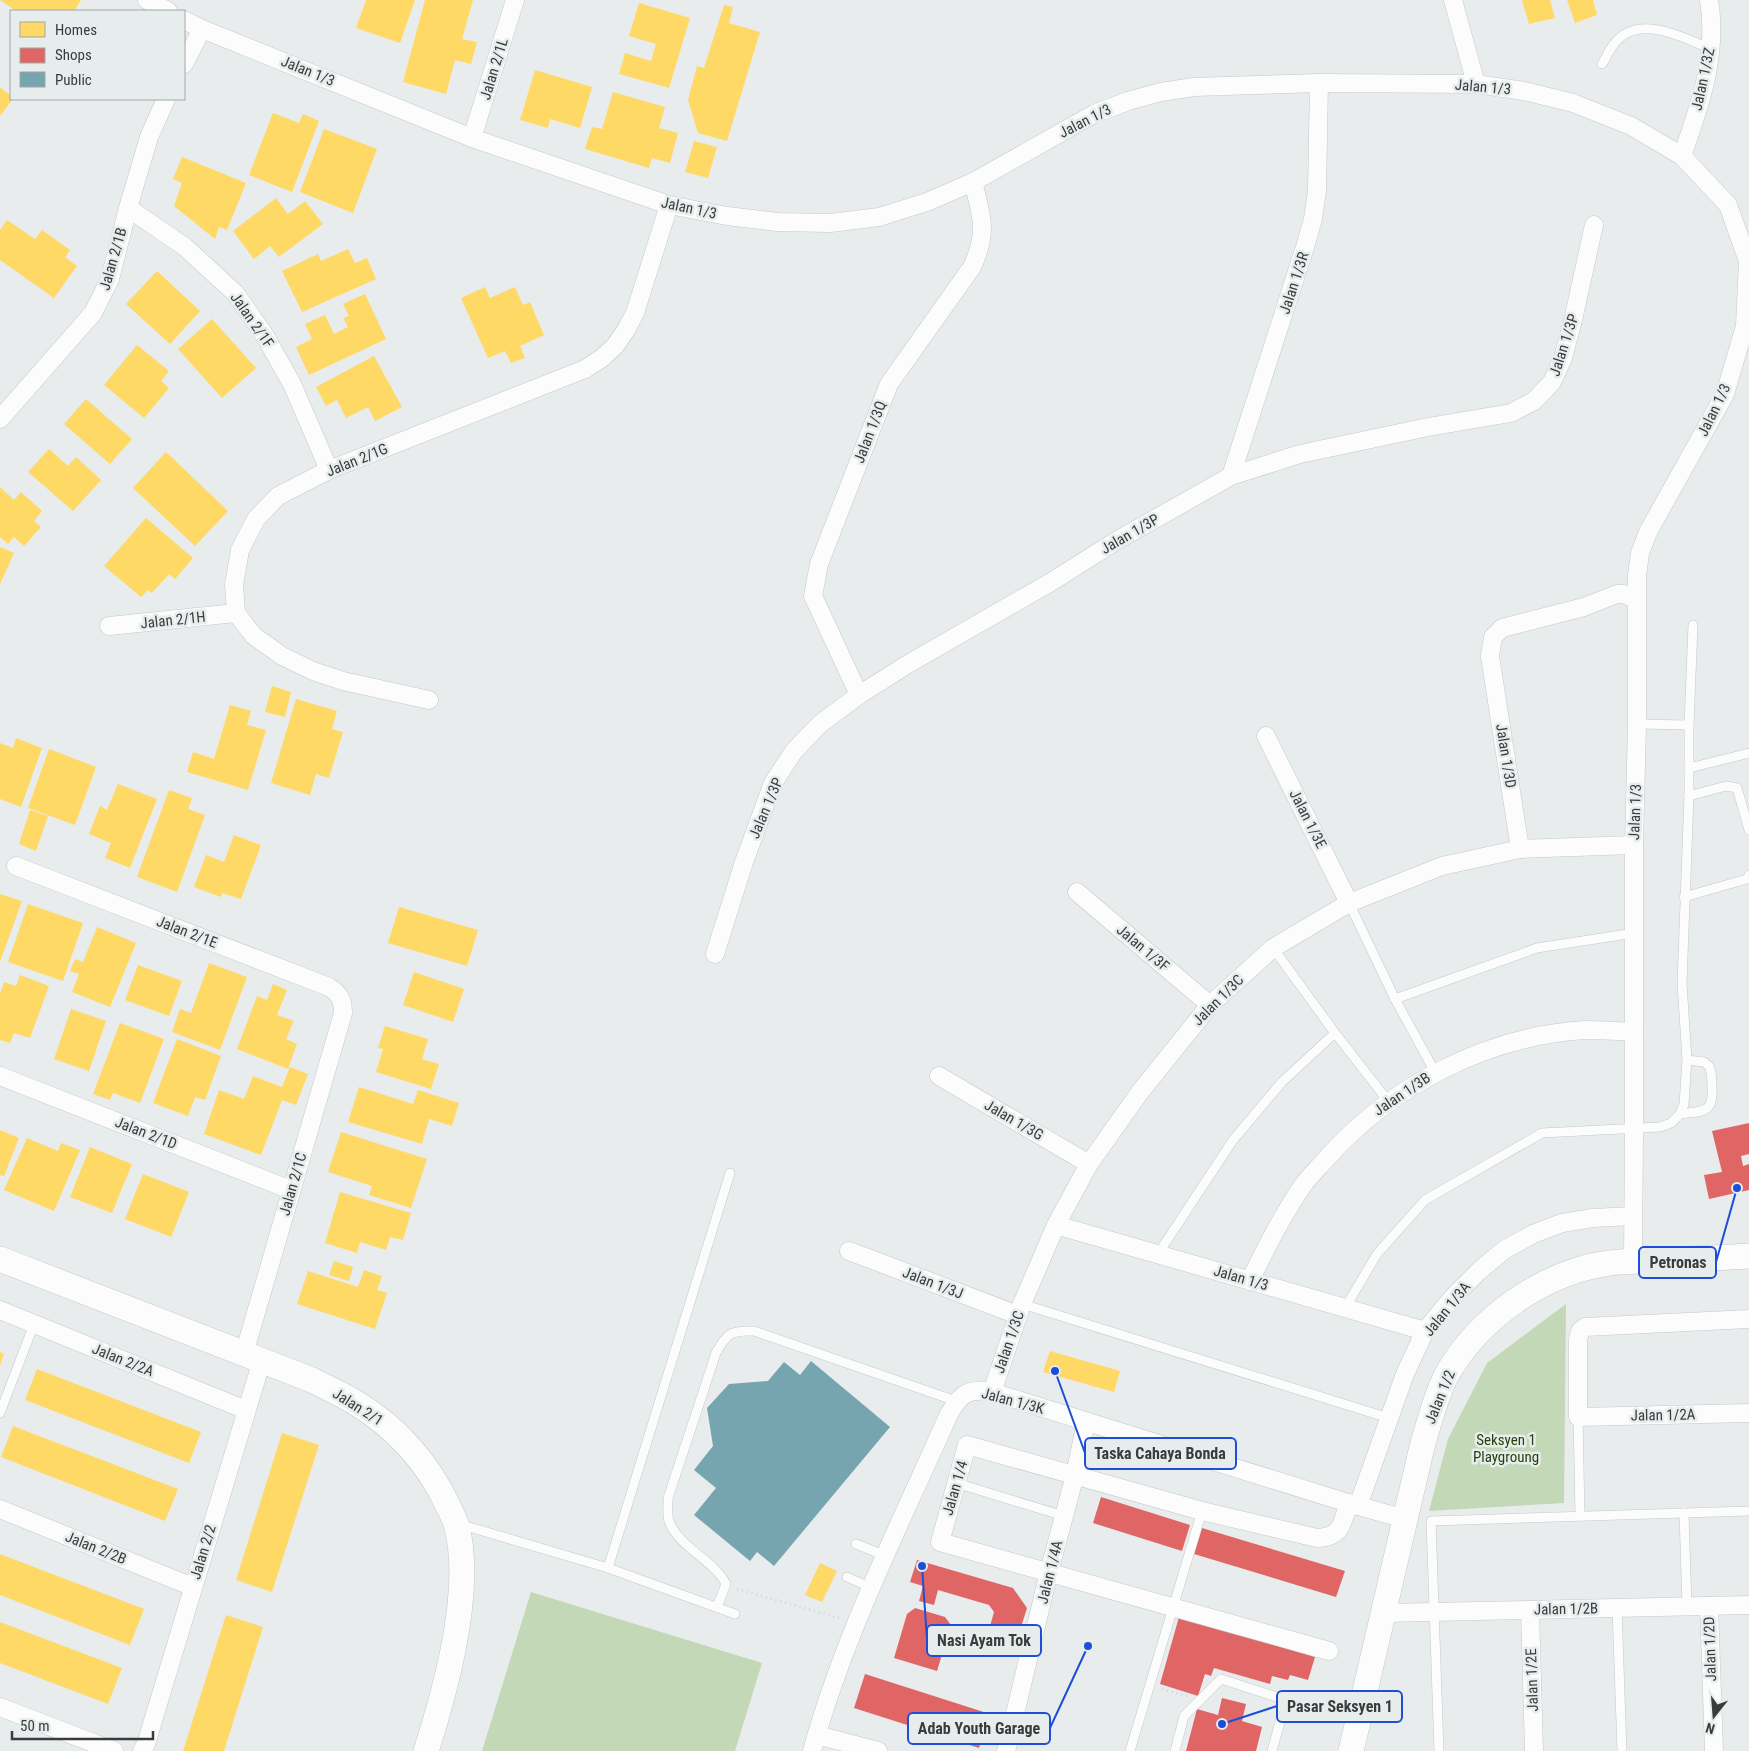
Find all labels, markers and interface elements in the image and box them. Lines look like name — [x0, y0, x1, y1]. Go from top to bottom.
legend — [10, 10, 185, 100]
text: Homes — [55, 21, 97, 39]
street label: Jalan 2/1L — [476, 36, 512, 102]
text: Shops — [55, 46, 92, 64]
street label: Jalan 1/3Z — [1688, 46, 1718, 112]
street label: Jalan 1/3 — [279, 52, 337, 90]
text: Public — [55, 71, 92, 89]
street label: Jalan 1/3 — [1454, 76, 1512, 98]
street label: Jalan 1/3 — [1056, 100, 1114, 142]
street label: Jalan 1/3 — [660, 193, 718, 223]
street label: Jalan 2/1B — [95, 226, 131, 292]
street label: Jalan 1/3R — [1276, 250, 1312, 316]
street label: Jalan 2/1F — [226, 289, 278, 351]
street label: Jalan 1/3P — [1545, 312, 1583, 378]
street label: Jalan 1/3 — [1694, 381, 1734, 439]
street label: Jalan 1/3Q — [850, 398, 890, 466]
street label: Jalan 2/1G — [323, 439, 391, 481]
street label: Jalan 1/3P — [1098, 510, 1162, 558]
street label: Jalan 2/1H — [140, 608, 206, 632]
street label: Jalan 1/3D — [1492, 723, 1520, 789]
street label: Jalan 1/3P — [745, 775, 787, 841]
street label: Jalan 1/3 — [1625, 784, 1645, 840]
street label: Jalan 1/3E — [1286, 787, 1330, 851]
street label: Jalan 2/1E — [154, 912, 220, 952]
street label: Jalan 1/3F — [1113, 921, 1173, 975]
street label: Jalan 1/3C — [1189, 971, 1247, 1029]
street label: Jalan 1/3B — [1370, 1069, 1434, 1119]
street label: Jalan 1/3G — [981, 1096, 1047, 1144]
street label: Jalan 2/1D — [113, 1113, 179, 1153]
street label: Jalan 2/1C — [275, 1150, 311, 1218]
callout: Petronas — [1639, 1247, 1716, 1278]
text: Petronas — [1649, 1253, 1707, 1272]
street label: Jalan 1/3 — [1212, 1262, 1270, 1294]
street label: Jalan 1/3J — [900, 1263, 966, 1303]
street label: Jalan 1/3A — [1420, 1278, 1475, 1340]
street label: Jalan 1/3C — [990, 1309, 1028, 1375]
street label: Jalan 2/2A — [90, 1340, 157, 1381]
street label: Jalan 1/2 — [1421, 1368, 1459, 1426]
street label: Jalan 2/1 — [329, 1384, 387, 1430]
street label: Jalan 1/3K — [980, 1384, 1047, 1418]
street label: Jalan 1/2A — [1630, 1405, 1696, 1425]
park label: Seksyen 1 Playgroung — [1473, 1431, 1539, 1466]
callout: Taska Cahaya Bonda — [1085, 1438, 1236, 1469]
text: Taska Cahaya Bonda — [1094, 1444, 1226, 1463]
street label: Jalan 1/4 — [939, 1459, 971, 1517]
street label: Jalan 2/2 — [186, 1523, 220, 1581]
street label: Jalan 2/2B — [63, 1528, 129, 1568]
street label: Jalan 1/4A — [1033, 1538, 1067, 1606]
street label: Jalan 1/2B — [1534, 1599, 1598, 1619]
street label: Jalan 1/2D — [1700, 1616, 1720, 1682]
callout: Nasi Ayam Tok — [927, 1625, 1041, 1656]
text: Nasi Ayam Tok — [937, 1631, 1031, 1650]
street label: Jalan 1/2E — [1522, 1648, 1542, 1712]
callout: Pasar Seksyen 1 — [1277, 1691, 1402, 1722]
north arrow — [1689, 1691, 1739, 1741]
text: Pasar Seksyen 1 — [1287, 1697, 1393, 1716]
scale bar — [12, 1708, 154, 1740]
callout: Adab Youth Garage — [908, 1713, 1050, 1744]
text: 50 m — [20, 1717, 50, 1735]
text: Adab Youth Garage — [918, 1719, 1040, 1738]
text: N — [1704, 1720, 1717, 1737]

